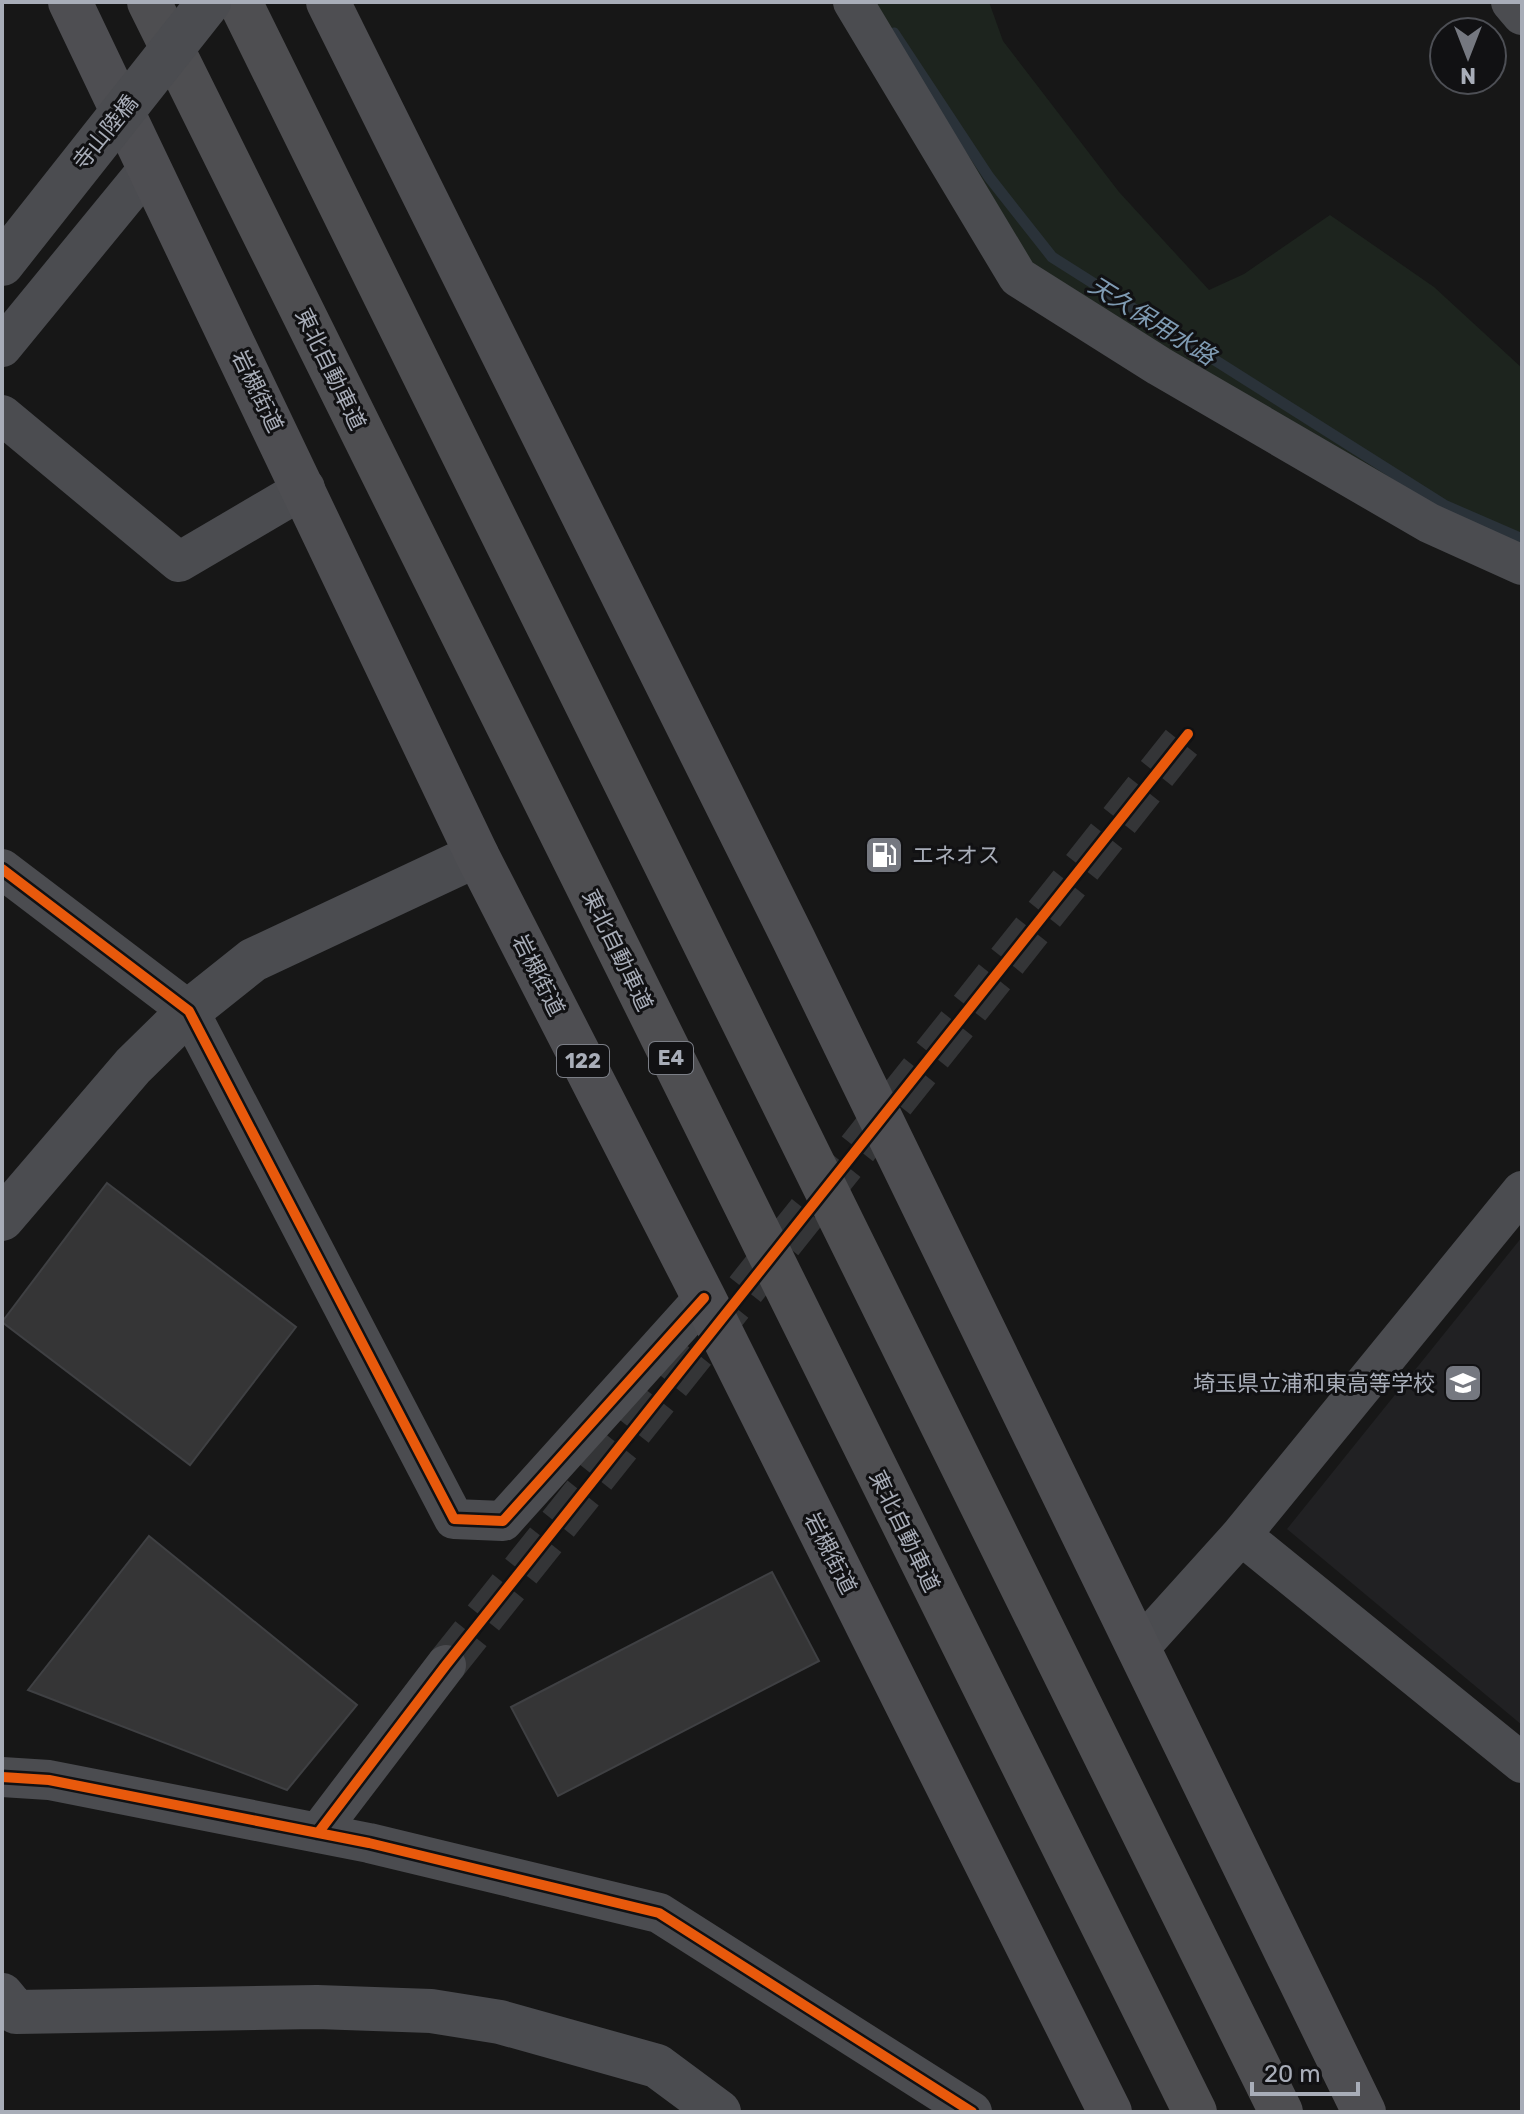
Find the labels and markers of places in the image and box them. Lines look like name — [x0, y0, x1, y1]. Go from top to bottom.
fuel station icon: エネオス — [863, 834, 905, 876]
place label: エネオス — [912, 842, 1000, 869]
school or university icon: 埼玉県立浦和東高等学校 — [1442, 1362, 1484, 1404]
place label: 埼玉県立浦和東高等学校 — [1193, 1370, 1435, 1397]

